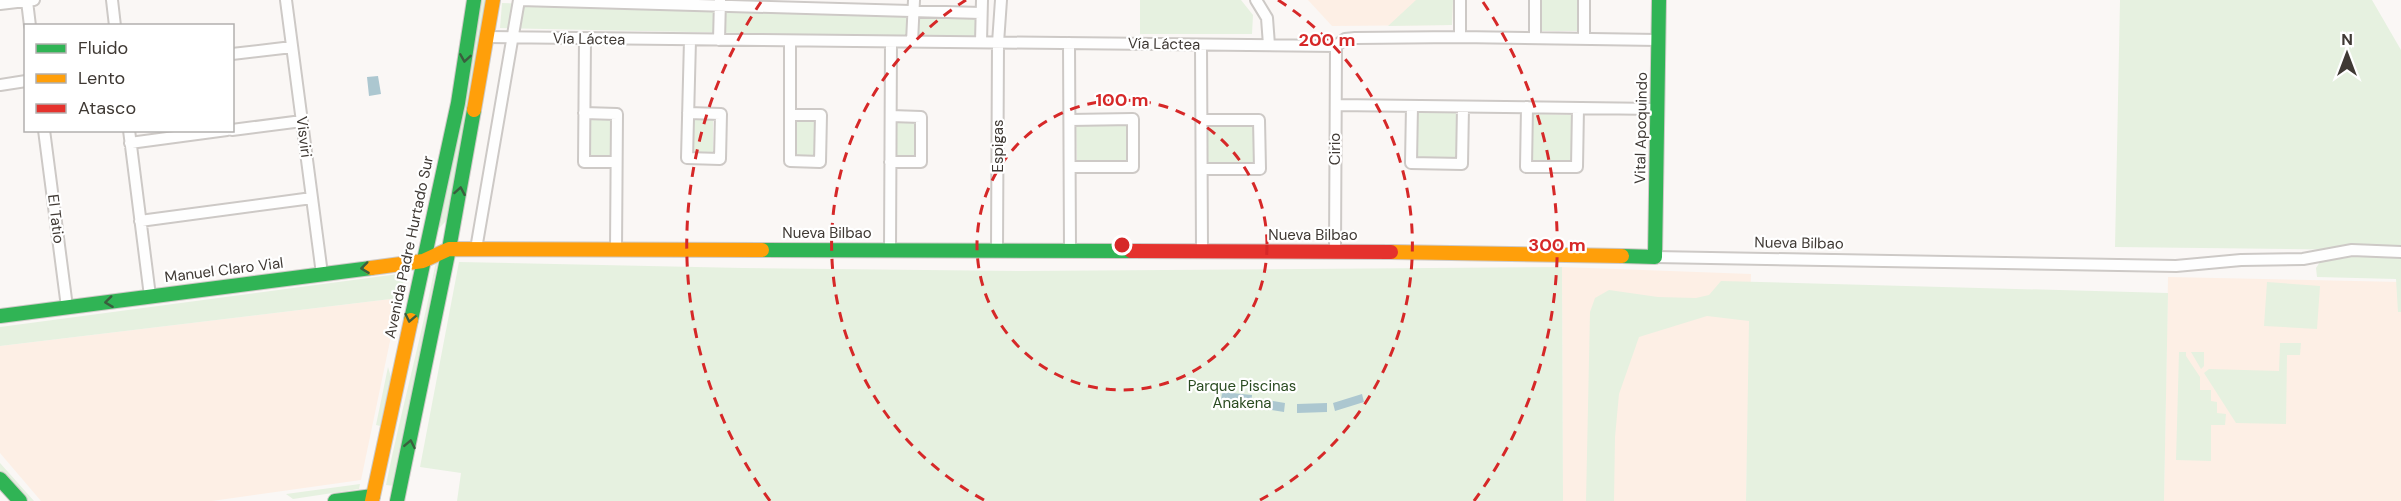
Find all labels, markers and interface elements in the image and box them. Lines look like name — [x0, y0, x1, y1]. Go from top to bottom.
legend — [24, 24, 234, 132]
north arrow — [2317, 24, 2377, 84]
street label: Vía Láctea — [553, 28, 625, 50]
text: 200 m — [1299, 28, 1355, 52]
text: N — [2341, 29, 2353, 50]
street label: Vía Láctea — [1128, 33, 1200, 55]
text: Fluido — [78, 36, 128, 60]
one-way arrow — [459, 52, 472, 62]
text: Lento — [78, 66, 125, 90]
street label: Vital Apoquindo — [1630, 72, 1652, 184]
text: 100 m — [1095, 88, 1149, 112]
text: Atasco — [78, 96, 136, 120]
street label: Visviri — [292, 115, 316, 159]
street label: Espigas — [988, 119, 1008, 173]
street label: Cirio — [1325, 133, 1345, 165]
street label: Avenida Padre Hurtado Sur — [380, 153, 438, 340]
one-way arrow — [453, 187, 466, 197]
street label: El Tatio — [43, 193, 69, 245]
street label: Nueva Bilbao — [782, 223, 872, 243]
street label: Nueva Bilbao — [1268, 225, 1358, 245]
street label: Nueva Bilbao — [1754, 232, 1844, 254]
text: 300 m — [1528, 233, 1586, 257]
centre of rings — [1112, 235, 1132, 255]
street label: Manuel Claro Vial — [164, 253, 284, 287]
one-way arrow — [360, 262, 369, 274]
one-way arrow — [104, 295, 113, 307]
one-way arrow — [405, 313, 418, 323]
park label: Parque Piscinas Anakena — [1188, 376, 1296, 413]
one-way arrow — [403, 439, 416, 449]

